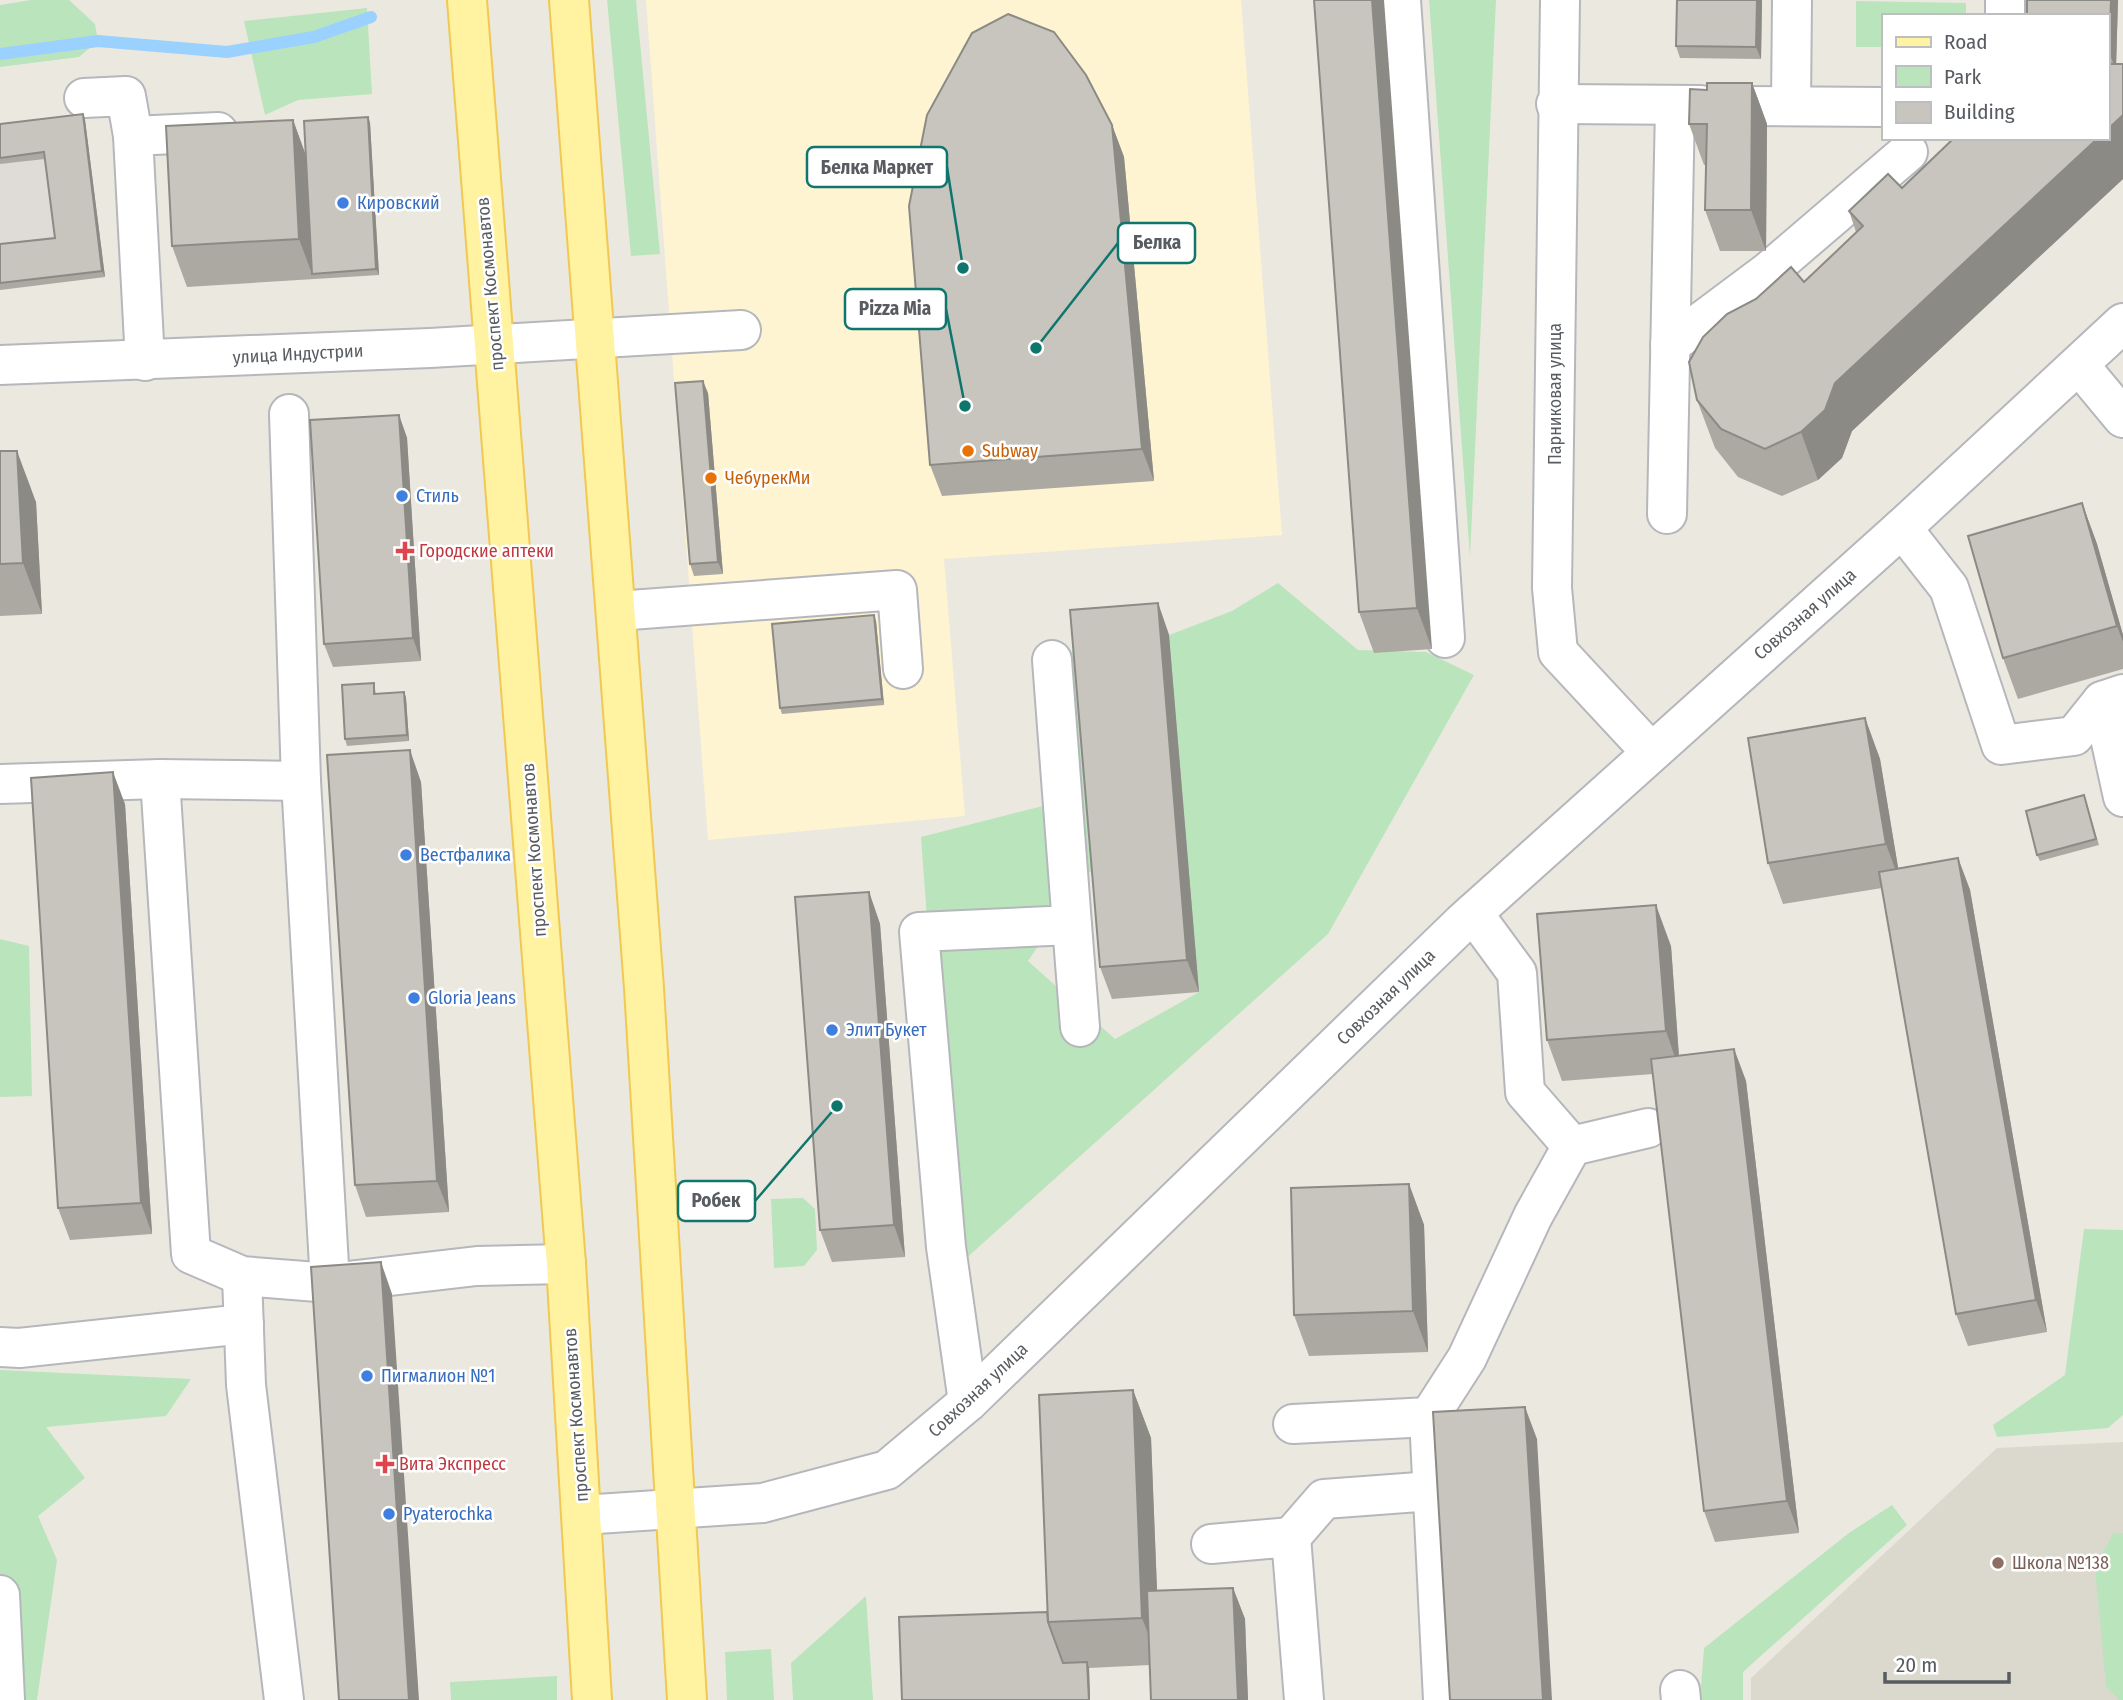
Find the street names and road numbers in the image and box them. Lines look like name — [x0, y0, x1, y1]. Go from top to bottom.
street label: проспект Космонавтов — [471, 196, 509, 372]
street label: Парниковая улица — [1544, 323, 1566, 465]
street label: улица Индустрии — [232, 340, 364, 368]
street label: Совхозная улица — [1749, 563, 1861, 664]
street label: проспект Космонавтов — [517, 762, 551, 938]
street label: Совхозная улица — [1332, 944, 1440, 1050]
street label: проспект Космонавтов — [559, 1327, 593, 1503]
street label: Совхозная улица — [924, 1338, 1033, 1442]

